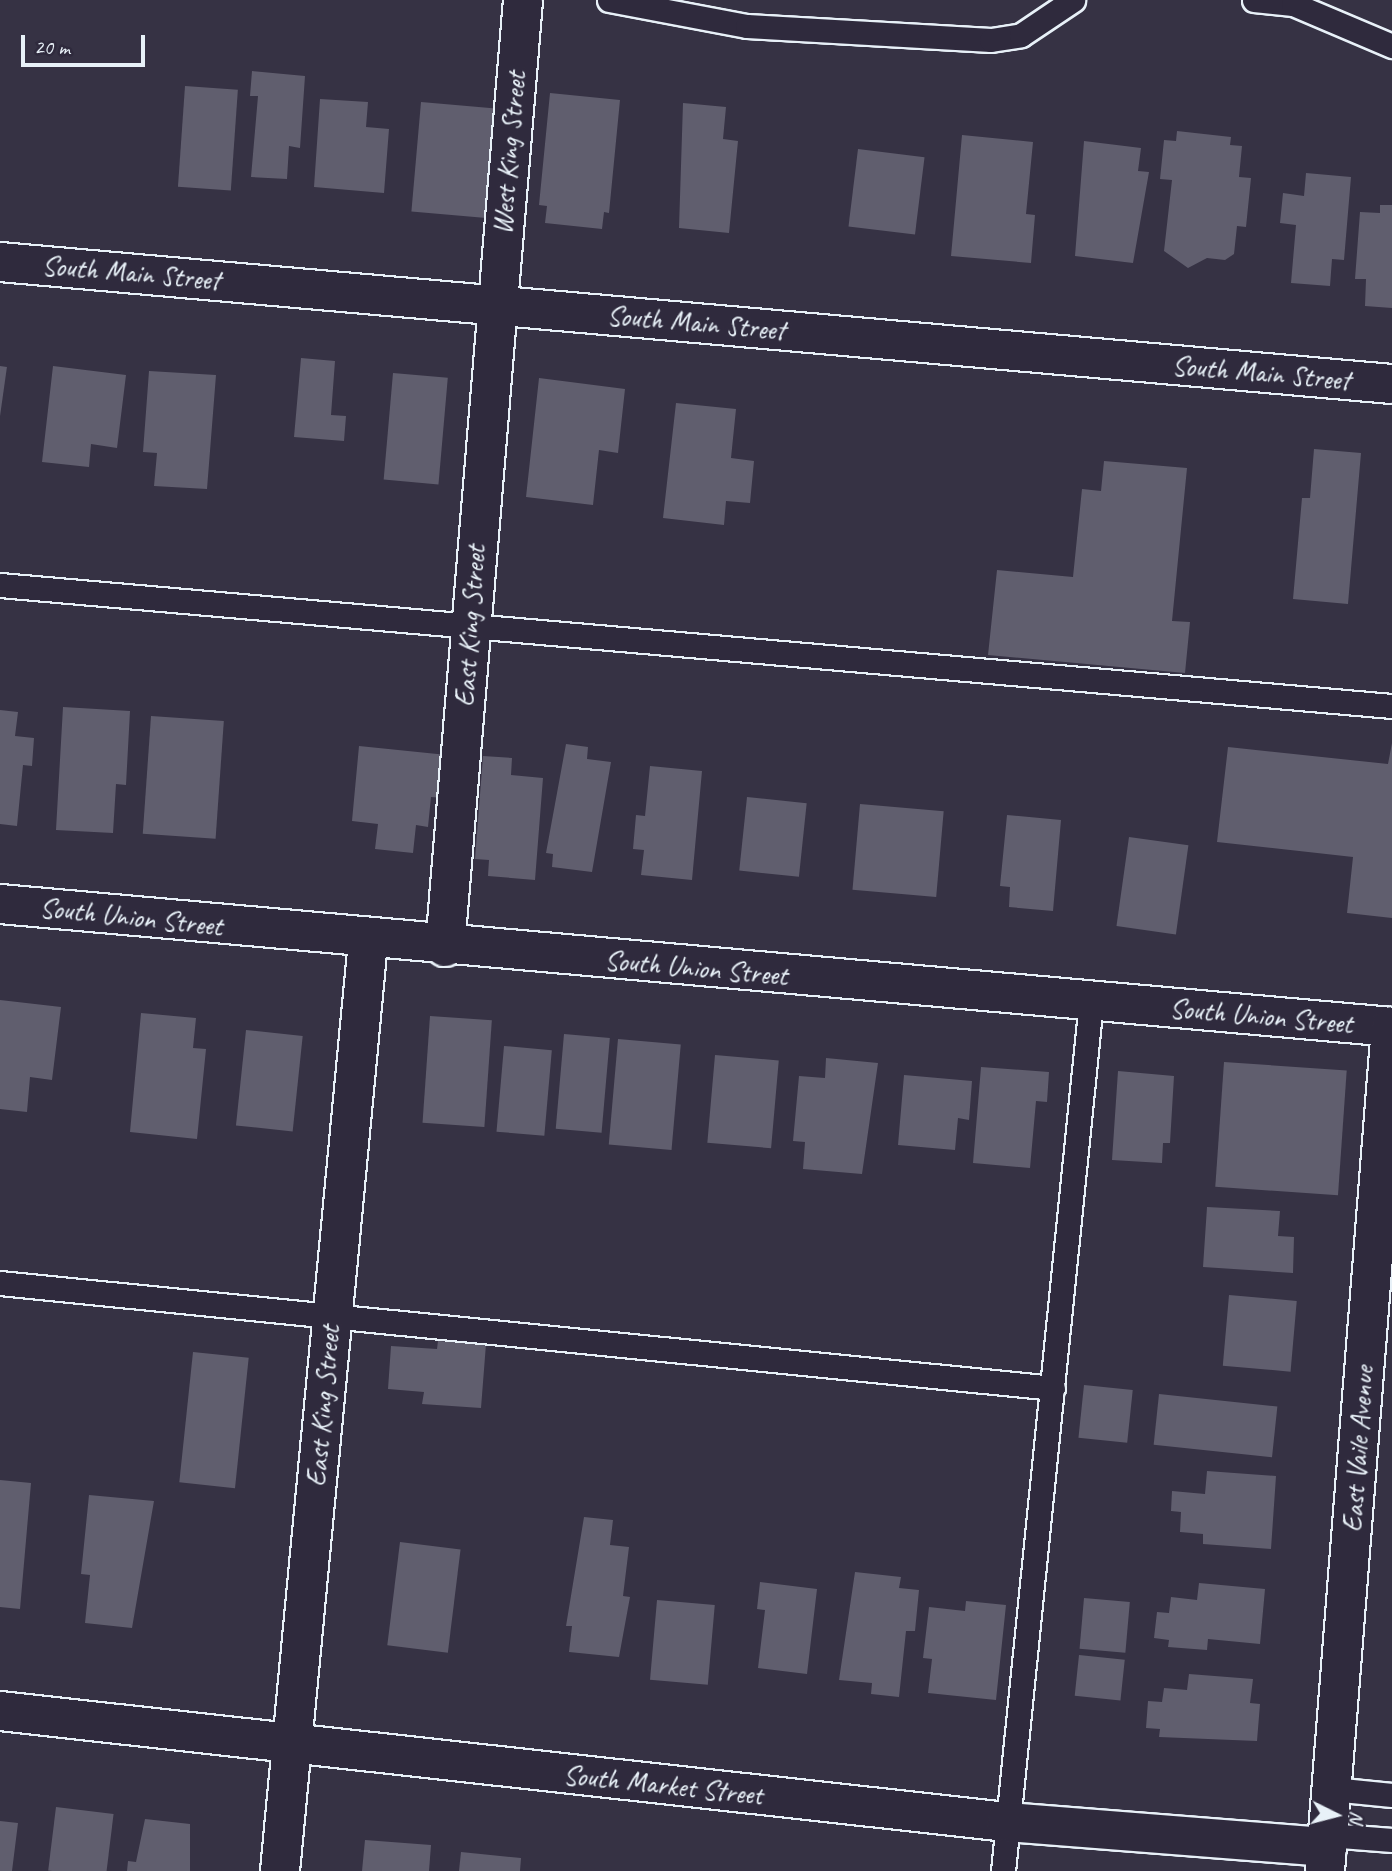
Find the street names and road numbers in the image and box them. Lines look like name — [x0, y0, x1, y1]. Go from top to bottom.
street label: West King Street — [485, 69, 533, 237]
street label: South Main Street — [40, 248, 222, 298]
street label: South Main Street — [605, 298, 787, 348]
street label: South Main Street — [1170, 348, 1352, 398]
street label: East King Street — [448, 544, 492, 708]
street label: South Union Street — [38, 891, 224, 943]
street label: South Union Street — [603, 943, 789, 993]
street label: South Union Street — [1168, 991, 1354, 1041]
street label: East King Street — [299, 1324, 347, 1488]
street label: East Vaile Avenue — [1335, 1364, 1381, 1534]
street label: South Market Street — [561, 1758, 765, 1812]

